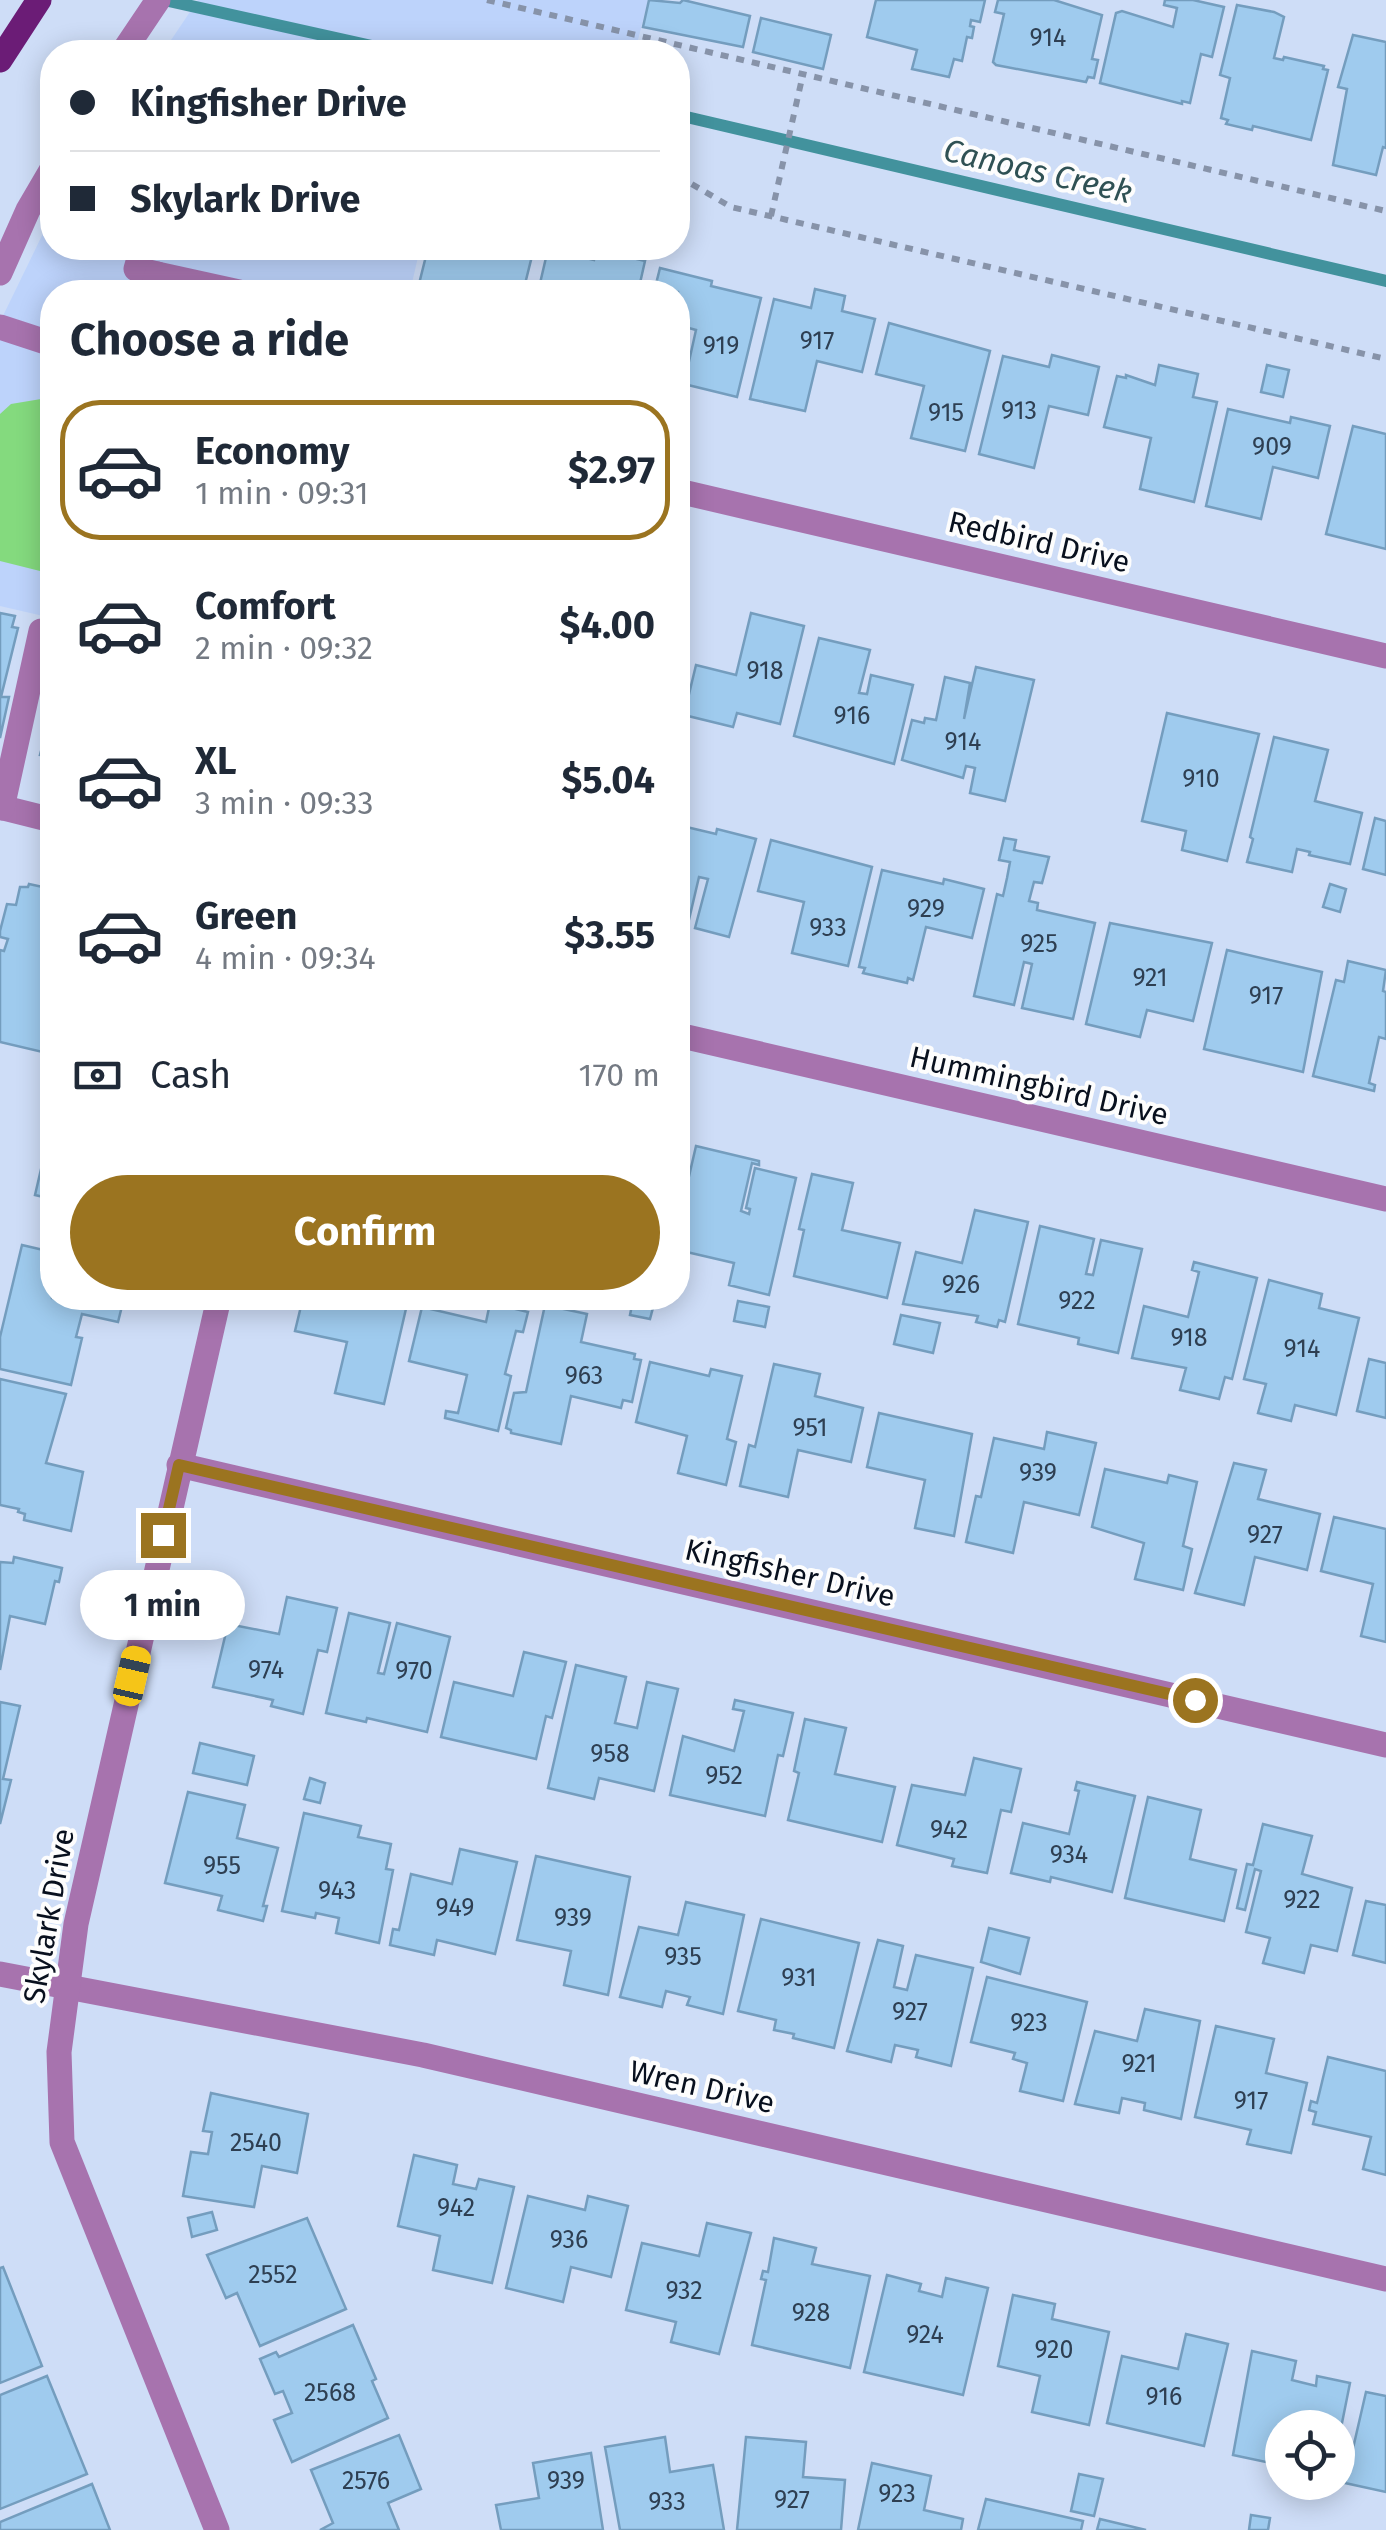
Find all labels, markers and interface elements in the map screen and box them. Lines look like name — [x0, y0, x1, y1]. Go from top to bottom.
house number: 914 — [1030, 23, 1066, 53]
text: Kingfisher Drive — [130, 80, 407, 126]
water label: Canoas Creek — [940, 131, 1136, 211]
text: Skylark Drive — [130, 176, 360, 222]
text: Choose a ride — [70, 313, 349, 367]
house number: 917 — [800, 326, 834, 356]
house number: 919 — [703, 331, 739, 361]
house number: 913 — [1001, 396, 1037, 426]
house number: 915 — [928, 398, 964, 428]
icon: car — [75, 425, 165, 515]
text: Economy — [195, 428, 350, 474]
house number: 909 — [1252, 432, 1292, 462]
text: $2.97 — [568, 447, 655, 493]
text: 1 min · 09:31 — [195, 474, 369, 512]
street label: Redbird Drive — [945, 504, 1133, 580]
icon: car — [75, 580, 165, 670]
text: Comfort — [195, 583, 336, 629]
text: $4.00 — [560, 602, 655, 648]
text: 2 min · 09:32 — [195, 629, 373, 667]
house number: 918 — [746, 656, 784, 686]
house number: 916 — [834, 701, 870, 731]
house number: 914 — [945, 727, 981, 757]
icon: car — [75, 735, 165, 825]
text: XL — [195, 738, 237, 784]
text: $5.04 — [561, 757, 655, 803]
house number: 910 — [1182, 764, 1220, 794]
text: 3 min · 09:33 — [195, 784, 374, 822]
icon: car — [75, 890, 165, 980]
text: Green — [195, 893, 298, 939]
house number: 929 — [907, 894, 945, 924]
text: $3.55 — [564, 912, 655, 958]
house number: 933 — [809, 913, 847, 943]
house number: 925 — [1020, 929, 1058, 959]
text: 4 min · 09:34 — [195, 939, 375, 977]
house number: 921 — [1132, 963, 1168, 993]
house number: 917 — [1249, 981, 1283, 1011]
street label: Hummingbird Drive — [906, 1039, 1172, 1133]
icon: cash — [70, 1048, 125, 1103]
text: Cash — [150, 1052, 231, 1098]
text: 170 m — [579, 1056, 660, 1094]
button: Confirm — [70, 1175, 660, 1290]
house number: 926 — [942, 1270, 980, 1300]
house number: 922 — [1058, 1286, 1096, 1316]
house number: 918 — [1170, 1323, 1208, 1353]
house number: 914 — [1284, 1334, 1320, 1364]
house number: 963 — [565, 1361, 603, 1391]
house number: 951 — [792, 1413, 828, 1443]
house number: 939 — [1019, 1458, 1057, 1488]
route end — [141, 1513, 186, 1558]
house number: 927 — [1247, 1520, 1283, 1550]
street label: Kingfisher Drive — [682, 1531, 898, 1615]
callout: 1 min — [80, 1570, 246, 1640]
text: 1 min — [124, 1586, 201, 1624]
car — [111, 1643, 153, 1709]
house number: 974 — [248, 1655, 284, 1685]
house number: 970 — [395, 1656, 433, 1686]
route start — [1173, 1678, 1218, 1723]
house number: 958 — [590, 1739, 630, 1769]
house number: 952 — [705, 1761, 743, 1791]
house number: 942 — [930, 1815, 968, 1845]
street label: Skylark Drive — [16, 1826, 82, 2006]
house number: 934 — [1050, 1840, 1088, 1870]
house number: 955 — [203, 1851, 241, 1881]
house number: 943 — [318, 1876, 356, 1906]
house number: 922 — [1283, 1885, 1321, 1915]
house number: 949 — [436, 1893, 474, 1923]
house number: 939 — [554, 1903, 592, 1933]
house number: 935 — [664, 1942, 702, 1972]
house number: 931 — [781, 1963, 817, 1993]
house number: 927 — [892, 1997, 928, 2027]
house number: 923 — [1010, 2008, 1048, 2038]
house number: 921 — [1121, 2049, 1157, 2079]
street label: Wren Drive — [626, 2053, 778, 2121]
house number: 917 — [1234, 2086, 1268, 2116]
house number: 2540 — [230, 2128, 282, 2158]
house number: 942 — [437, 2193, 475, 2223]
house number: 936 — [550, 2225, 588, 2255]
house number: 2552 — [248, 2260, 298, 2290]
house number: 932 — [665, 2276, 703, 2306]
house number: 928 — [792, 2298, 830, 2328]
house number: 924 — [906, 2320, 944, 2350]
house number: 920 — [1035, 2335, 1073, 2365]
house number: 2568 — [304, 2378, 356, 2408]
house number: 916 — [1146, 2382, 1182, 2412]
map controls — [1265, 2410, 1355, 2500]
button: locate — [1265, 2410, 1355, 2500]
house number: 2576 — [342, 2466, 390, 2496]
house number: 939 — [547, 2466, 585, 2496]
house number: 923 — [878, 2479, 916, 2509]
house number: 927 — [774, 2485, 810, 2515]
house number: 933 — [648, 2487, 686, 2517]

